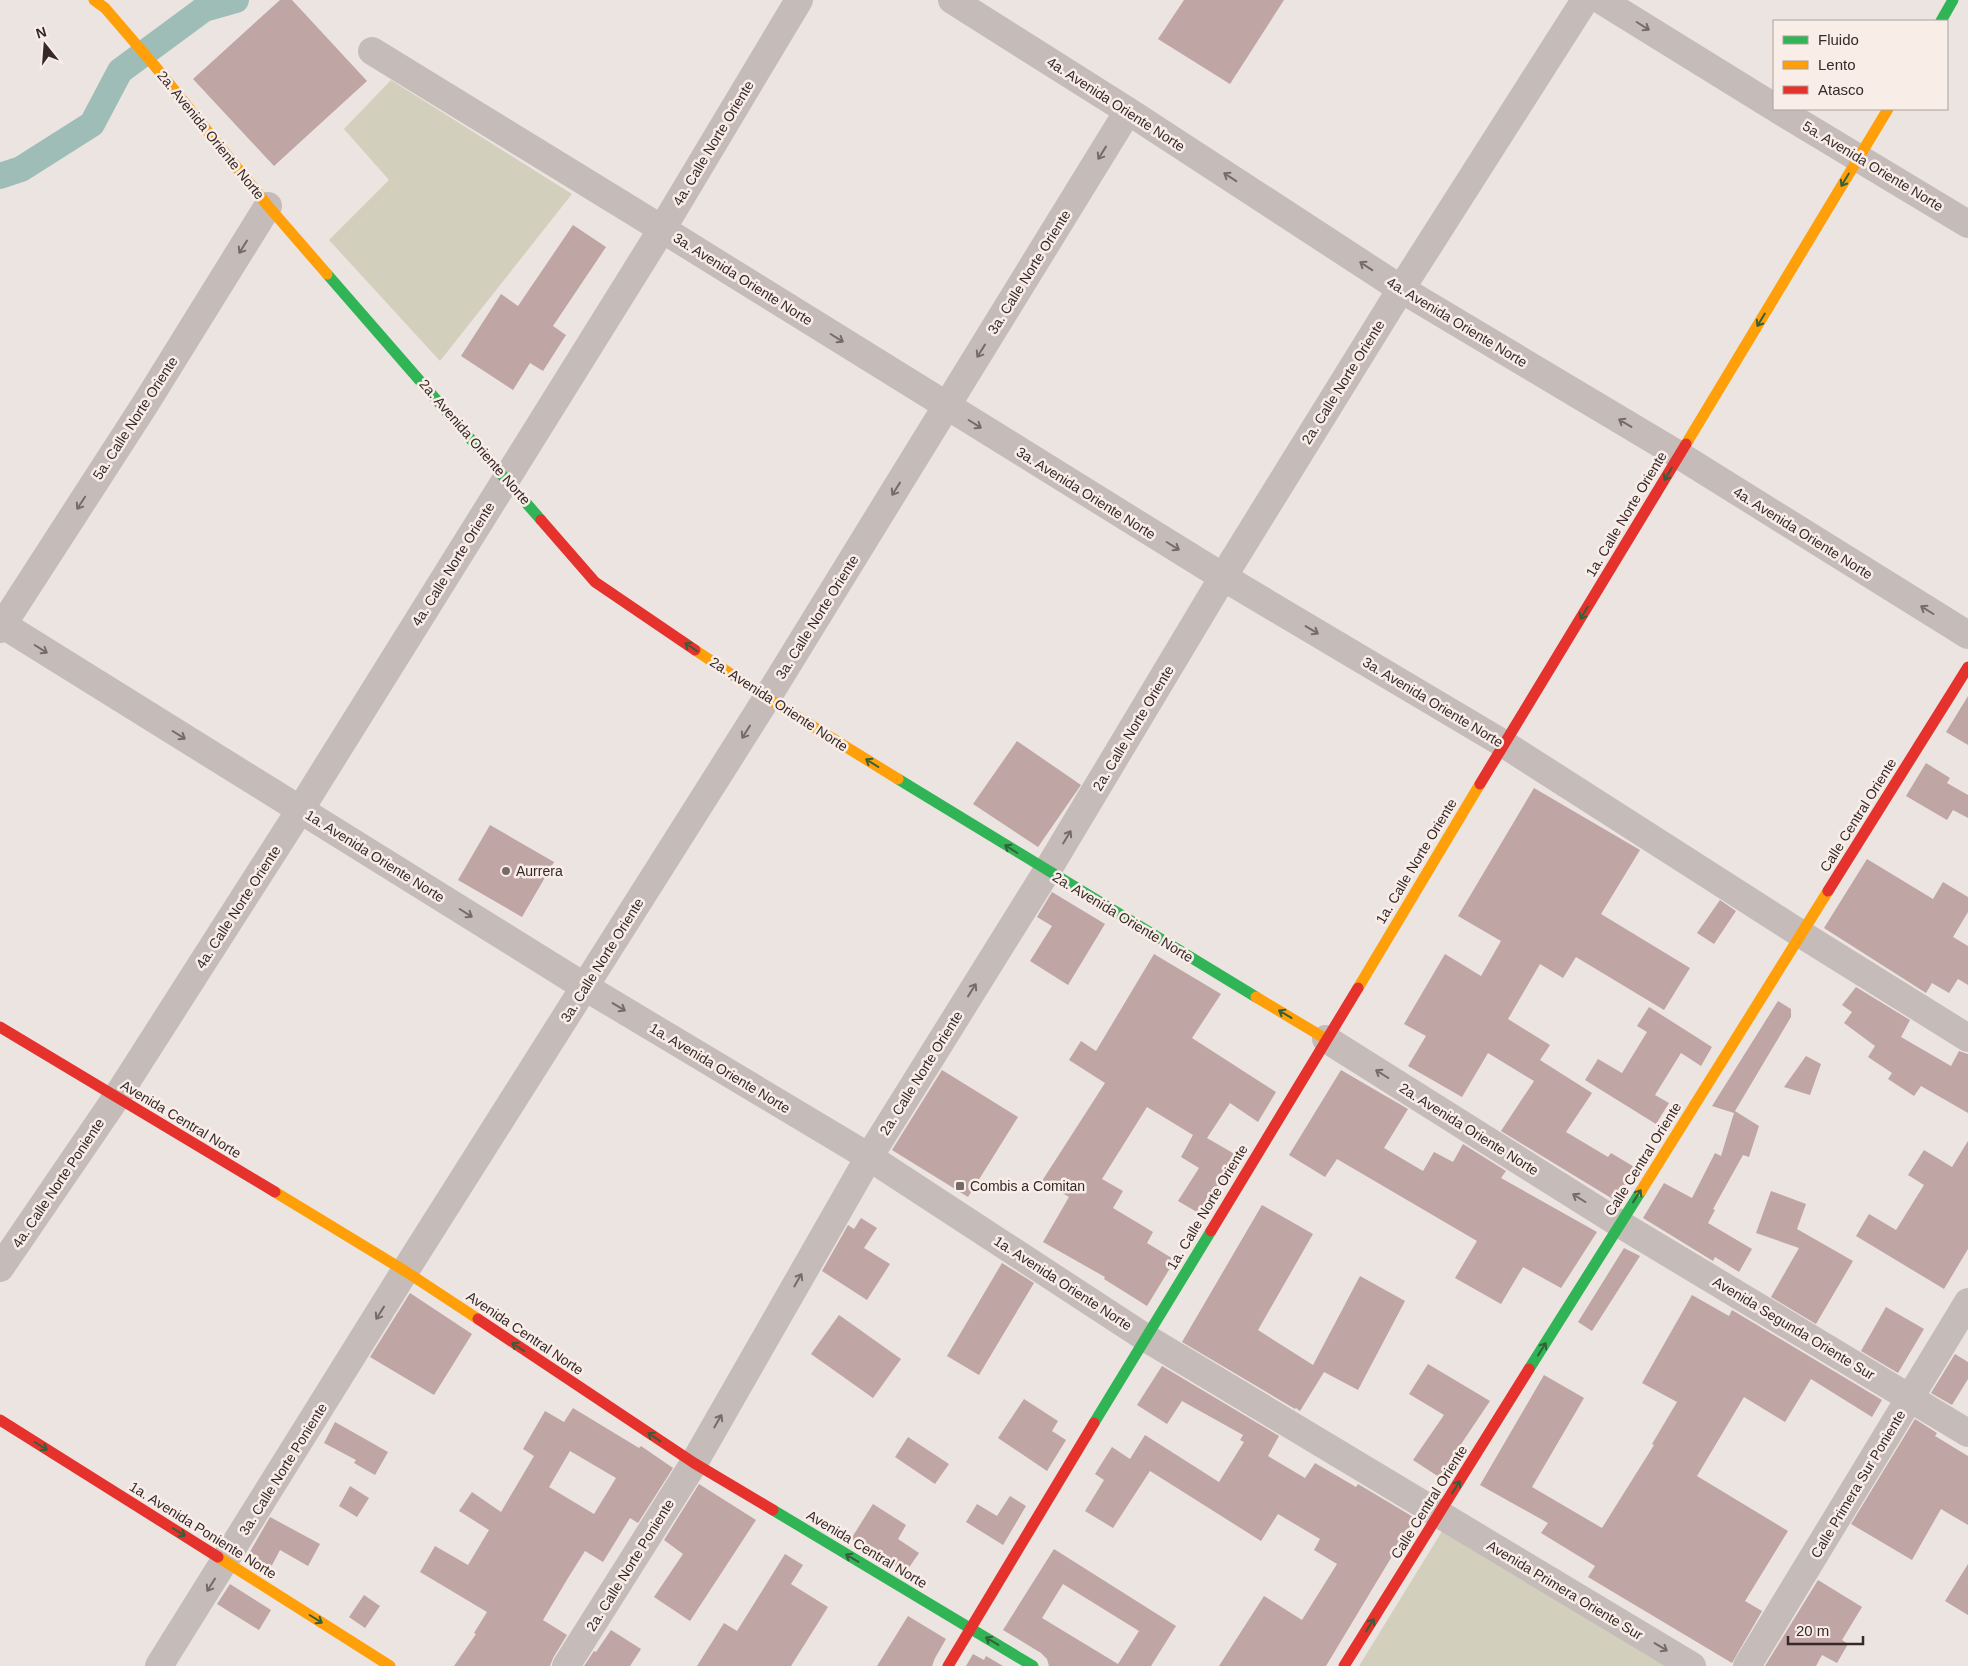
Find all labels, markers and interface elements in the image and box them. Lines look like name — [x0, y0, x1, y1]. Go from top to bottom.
north arrow — [20, 20, 70, 70]
legend — [1773, 20, 1948, 110]
one-way arrow — [1635, 21, 1649, 31]
text: N — [34, 23, 48, 42]
text: Fluido — [1818, 31, 1859, 48]
street label: 4a. Avenida Oriente Norte — [1044, 53, 1188, 155]
text: Lento — [1818, 56, 1856, 73]
street label: 2a. Avenida Oriente Norte — [154, 67, 268, 203]
street label: 4a. Calle Norte Oriente — [669, 77, 757, 208]
text: Atasco — [1818, 81, 1864, 98]
street label: 5a. Avenida Oriente Norte — [1800, 118, 1946, 214]
one-way arrow — [1097, 145, 1107, 159]
one-way arrow — [1223, 172, 1237, 183]
one-way arrow — [1839, 173, 1849, 187]
street label: 3a. Calle Norte Oriente — [984, 207, 1074, 337]
street label: 3a. Avenida Oriente Norte — [671, 230, 816, 329]
one-way arrow — [237, 240, 247, 254]
one-way arrow — [1359, 261, 1373, 271]
street label: 4a. Avenida Oriente Norte — [1384, 274, 1530, 370]
one-way arrow — [1755, 312, 1765, 326]
street label: 2a. Calle Norte Oriente — [1298, 317, 1388, 447]
one-way arrow — [829, 333, 843, 343]
one-way arrow — [975, 344, 986, 358]
street label: 5a. Calle Norte Oriente — [89, 353, 181, 482]
street label: 2a. Avenida Oriente Norte — [416, 376, 534, 508]
one-way arrow — [1618, 417, 1632, 427]
one-way arrow — [967, 419, 981, 429]
street label: 3a. Avenida Oriente Norte — [1014, 444, 1159, 543]
street label: 1a. Calle Norte Oriente — [1582, 448, 1670, 579]
one-way arrow — [1662, 466, 1672, 480]
one-way arrow — [890, 482, 900, 496]
street label: 4a. Avenida Oriente Norte — [1731, 484, 1876, 583]
one-way arrow — [76, 496, 86, 510]
street label: 4a. Calle Norte Oriente — [408, 499, 498, 629]
one-way arrow — [1165, 541, 1179, 551]
street label: 3a. Calle Norte Oriente — [772, 552, 862, 682]
one-way arrow — [1920, 604, 1934, 614]
one-way arrow — [1578, 605, 1588, 619]
one-way arrow — [1304, 625, 1318, 635]
one-way arrow — [685, 642, 699, 652]
one-way arrow — [34, 644, 48, 654]
street label: 2a. Avenida Oriente Norte — [707, 653, 851, 755]
street label: 3a. Avenida Oriente Norte — [1360, 654, 1506, 750]
street label: 2a. Calle Norte Oriente — [1089, 662, 1177, 793]
one-way arrow — [741, 724, 751, 738]
one-way arrow — [172, 730, 186, 740]
street label: Calle Central Oriente — [1817, 755, 1900, 875]
one-way arrow — [866, 758, 880, 768]
street label: 1a. Calle Norte Oriente — [1372, 795, 1460, 926]
street label: 1a. Avenida Oriente Norte — [303, 807, 448, 906]
one-way arrow — [1062, 831, 1072, 845]
street label: 4a. Calle Norte Oriente — [192, 842, 284, 971]
one-way arrow — [1004, 843, 1018, 853]
place label: Aurrera — [516, 863, 563, 879]
marker: Aurrera — [500, 865, 512, 877]
street label: 2a. Avenida Oriente Norte — [1050, 869, 1196, 965]
street label: 3a. Calle Norte Oriente — [557, 895, 647, 1025]
one-way arrow — [459, 908, 473, 918]
one-way arrow — [968, 984, 978, 998]
one-way arrow — [612, 1003, 626, 1013]
street label: 2a. Calle Norte Oriente — [876, 1008, 966, 1138]
one-way arrow — [1278, 1009, 1292, 1019]
street label: 1a. Avenida Oriente Norte — [647, 1020, 793, 1116]
one-way arrow — [1375, 1069, 1389, 1080]
street label: Avenida Central Norte — [118, 1077, 244, 1161]
street label: 2a. Avenida Oriente Norte — [1397, 1080, 1542, 1179]
street label: Calle Central Oriente — [1602, 1099, 1685, 1219]
street label: 4a. Calle Norte Poniente — [9, 1115, 107, 1251]
street label: 1a. Calle Norte Oriente — [1163, 1141, 1251, 1272]
place label: Combis a Comitan — [970, 1178, 1085, 1194]
marker: Combis a Comitan — [954, 1180, 966, 1192]
one-way arrow — [1633, 1190, 1643, 1204]
one-way arrow — [1572, 1193, 1586, 1203]
street label: 1a. Avenida Oriente Norte — [991, 1232, 1135, 1334]
one-way arrow — [794, 1273, 804, 1287]
street label: Avenida Segunda Oriente Sur — [1710, 1273, 1878, 1383]
street label: Avenida Central Norte — [464, 1288, 587, 1378]
one-way arrow — [374, 1305, 384, 1319]
one-way arrow — [512, 1341, 526, 1351]
one-way arrow — [1536, 1342, 1547, 1356]
street label: 3a. Calle Norte Poniente — [236, 1400, 330, 1538]
street label: Calle Primera Sur Poniente — [1807, 1407, 1909, 1561]
one-way arrow — [713, 1414, 723, 1428]
one-way arrow — [647, 1431, 661, 1441]
one-way arrow — [34, 1441, 48, 1451]
street label: Calle Central Oriente — [1388, 1442, 1471, 1562]
street label: 1a. Avenida Poniente Norte — [127, 1478, 280, 1582]
one-way arrow — [1451, 1480, 1461, 1494]
street label: 2a. Calle Norte Poniente — [583, 1496, 677, 1634]
street label: Avenida Central Norte — [804, 1507, 930, 1591]
one-way arrow — [172, 1527, 186, 1537]
street label: Avenida Primera Oriente Sur — [1484, 1537, 1646, 1643]
one-way arrow — [846, 1552, 860, 1562]
one-way arrow — [205, 1577, 215, 1591]
one-way arrow — [309, 1614, 323, 1624]
scale bar — [1788, 1614, 1863, 1646]
one-way arrow — [1365, 1618, 1375, 1632]
text: 20 m — [1796, 1622, 1829, 1639]
one-way arrow — [985, 1635, 999, 1645]
one-way arrow — [1653, 1643, 1667, 1653]

